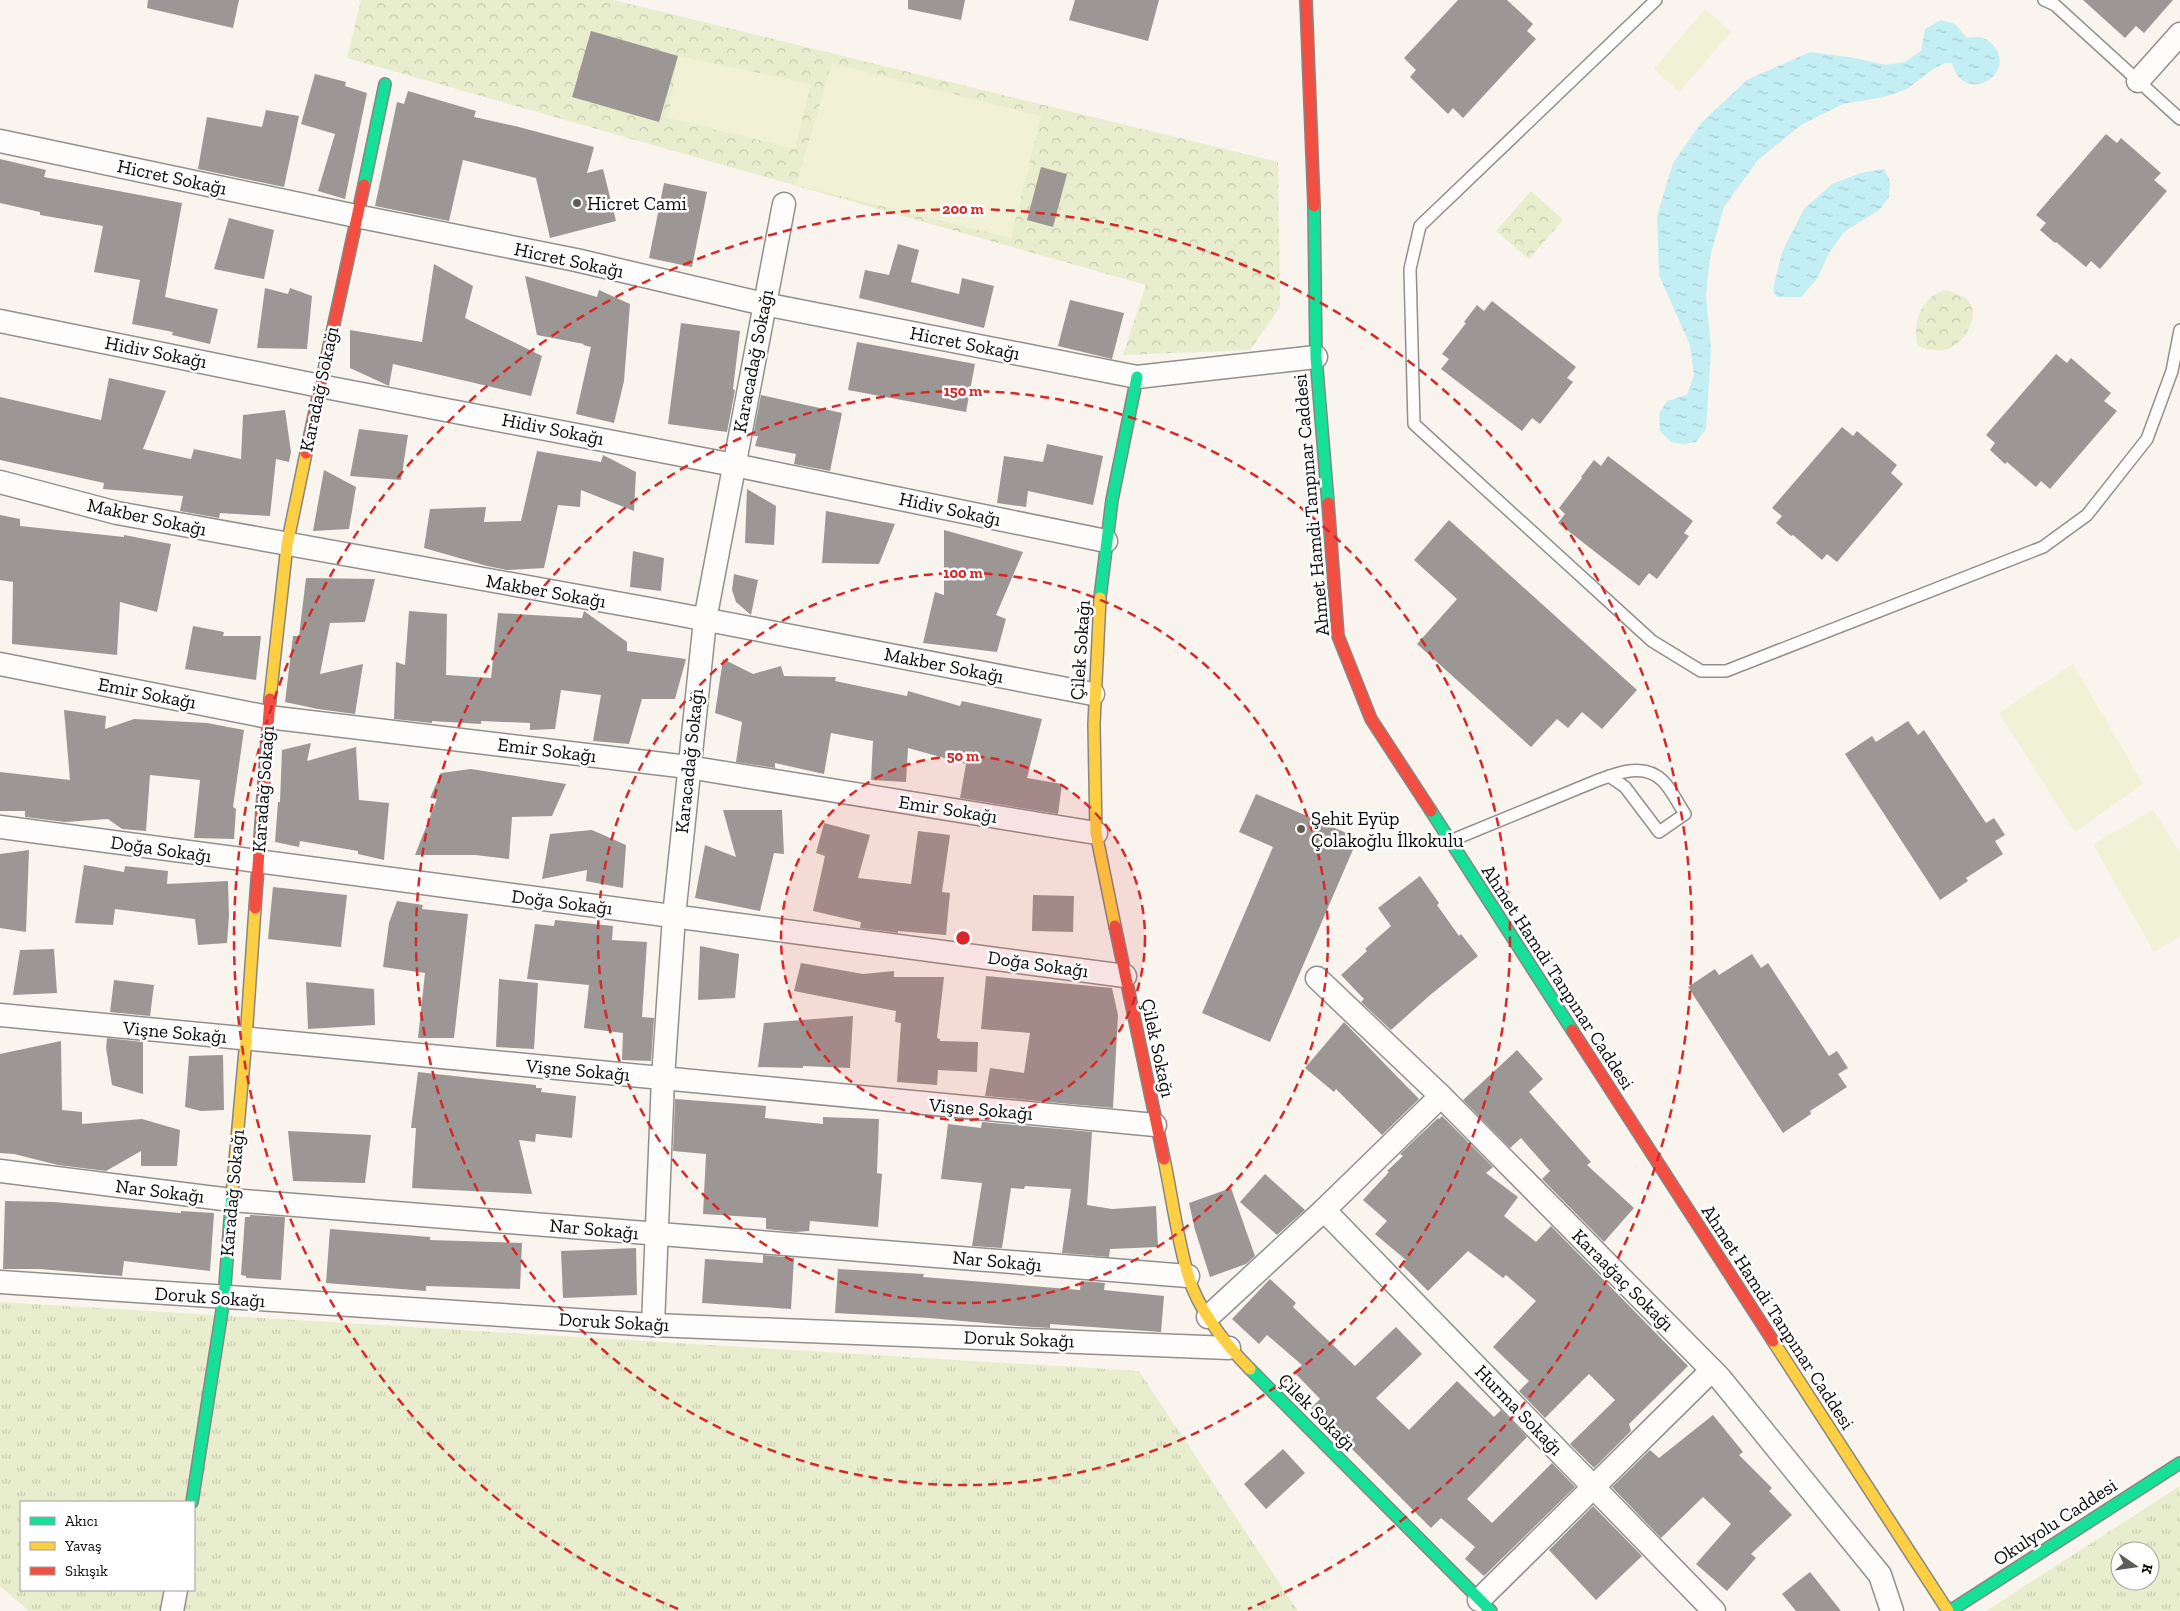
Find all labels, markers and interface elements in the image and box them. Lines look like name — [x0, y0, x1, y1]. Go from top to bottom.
street label: Hicret Sokağı — [115, 154, 229, 200]
place label: Hicret Cami — [587, 192, 687, 215]
marker: Hicret Cami — [571, 197, 583, 209]
text: 200 m — [942, 200, 984, 218]
street label: Hicret Sokağı — [512, 237, 626, 283]
street label: Karacadağ Sokağı — [728, 287, 778, 435]
street label: Hicret Sokağı — [908, 321, 1022, 365]
street label: Karadağ Sokağı — [294, 324, 344, 454]
street label: Hidiv Sokağı — [103, 331, 209, 373]
street label: Ahmet Hamdi Tanpınar Caddesi — [1288, 373, 1334, 637]
text: 150 m — [944, 382, 982, 400]
street label: Hidiv Sokağı — [500, 408, 606, 450]
street label: Hidiv Sokağı — [897, 487, 1003, 531]
street label: Makber Sokağı — [85, 493, 209, 541]
text: 100 m — [943, 564, 983, 582]
street label: Makber Sokağı — [484, 569, 608, 613]
street label: Çilek Sokağı — [1065, 599, 1095, 701]
street label: Makber Sokağı — [882, 642, 1006, 688]
street label: Emir Sokağı — [96, 672, 198, 714]
street label: Karacadağ Sokağı — [670, 687, 708, 835]
street label: Karadağ Sokağı — [247, 725, 279, 853]
street label: Emir Sokağı — [496, 733, 598, 767]
text: 50 m — [947, 747, 979, 765]
street label: Emir Sokağı — [897, 790, 999, 828]
place label: Şehit Eyüp Çolakoğlu İlkokulu — [1311, 807, 1464, 852]
marker: Şehit Eyüp Çolakoğlu İlkokulu — [1295, 823, 1307, 835]
street label: Doğa Sokağı — [109, 831, 213, 867]
street label: Ahmet Hamdi Tanpınar Caddesi — [1477, 860, 1639, 1094]
street label: Doğa Sokağı — [510, 884, 614, 920]
centre of rings — [954, 929, 972, 947]
street label: Doğa Sokağı — [986, 946, 1090, 982]
street label: Çilek Sokağı — [1136, 996, 1180, 1100]
street label: Vişne Sokağı — [121, 1016, 228, 1048]
street label: Vişne Sokağı — [524, 1054, 631, 1086]
street label: Vişne Sokağı — [927, 1093, 1034, 1125]
street label: Karadağ Sokağı — [215, 1128, 249, 1258]
street label: Nar Sokağı — [114, 1174, 206, 1208]
street label: Ahmet Hamdi Tanpınar Caddesi — [1697, 1200, 1859, 1434]
street label: Nar Sokağı — [548, 1214, 640, 1244]
street label: Karaağaç Sokağı — [1567, 1224, 1679, 1336]
street label: Nar Sokağı — [951, 1246, 1043, 1276]
street label: Doruk Sokağı — [154, 1282, 266, 1312]
street label: Doruk Sokağı — [558, 1308, 670, 1336]
street label: Doruk Sokağı — [963, 1326, 1075, 1352]
street label: Hurma Sokağı — [1470, 1360, 1568, 1460]
street label: Çilek Sokağı — [1273, 1368, 1361, 1456]
street label: Okulyolu Caddesi — [1989, 1473, 2121, 1571]
legend — [20, 1501, 195, 1591]
text: Akıcı — [65, 1512, 98, 1530]
text: Yavaş — [64, 1537, 102, 1555]
north arrow — [2110, 1541, 2160, 1591]
text: Sıkışık — [65, 1562, 108, 1580]
text: K — [2138, 1562, 2157, 1576]

